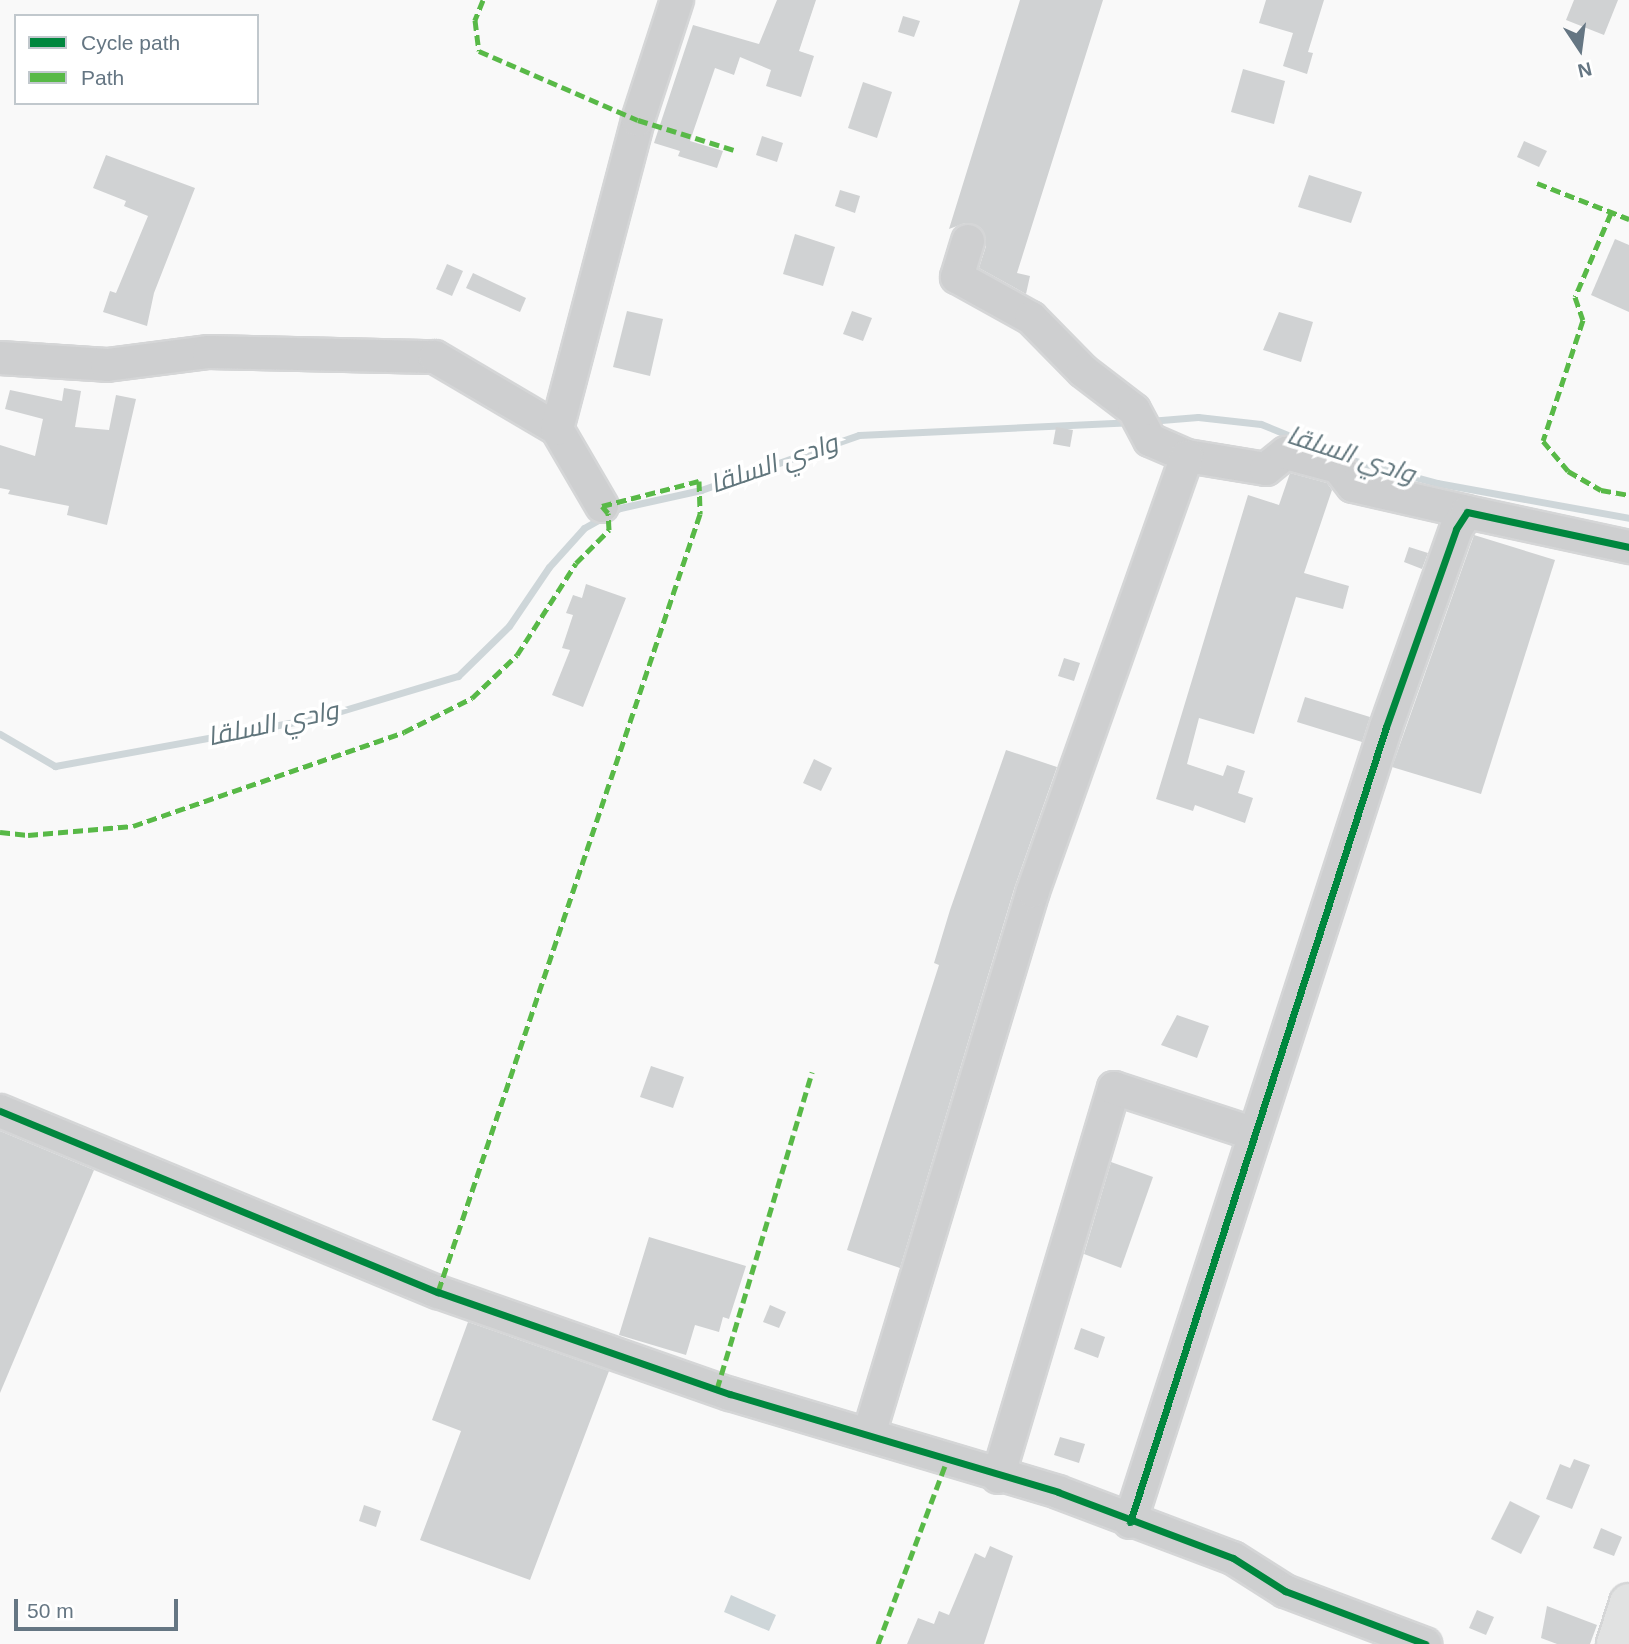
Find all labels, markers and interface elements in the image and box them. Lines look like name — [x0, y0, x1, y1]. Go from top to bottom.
legend — [14, 14, 259, 105]
north arrow — [1545, 14, 1615, 84]
text: Cycle path — [81, 31, 180, 54]
text: N — [1576, 58, 1594, 82]
text: Path — [81, 66, 124, 89]
water label: وادي السلقا — [1283, 420, 1419, 490]
water label: وادي السلقا — [706, 428, 842, 500]
water label: وادي السلقا — [205, 695, 341, 753]
scale bar — [18, 1584, 182, 1628]
text: 50 m — [27, 1599, 74, 1622]

